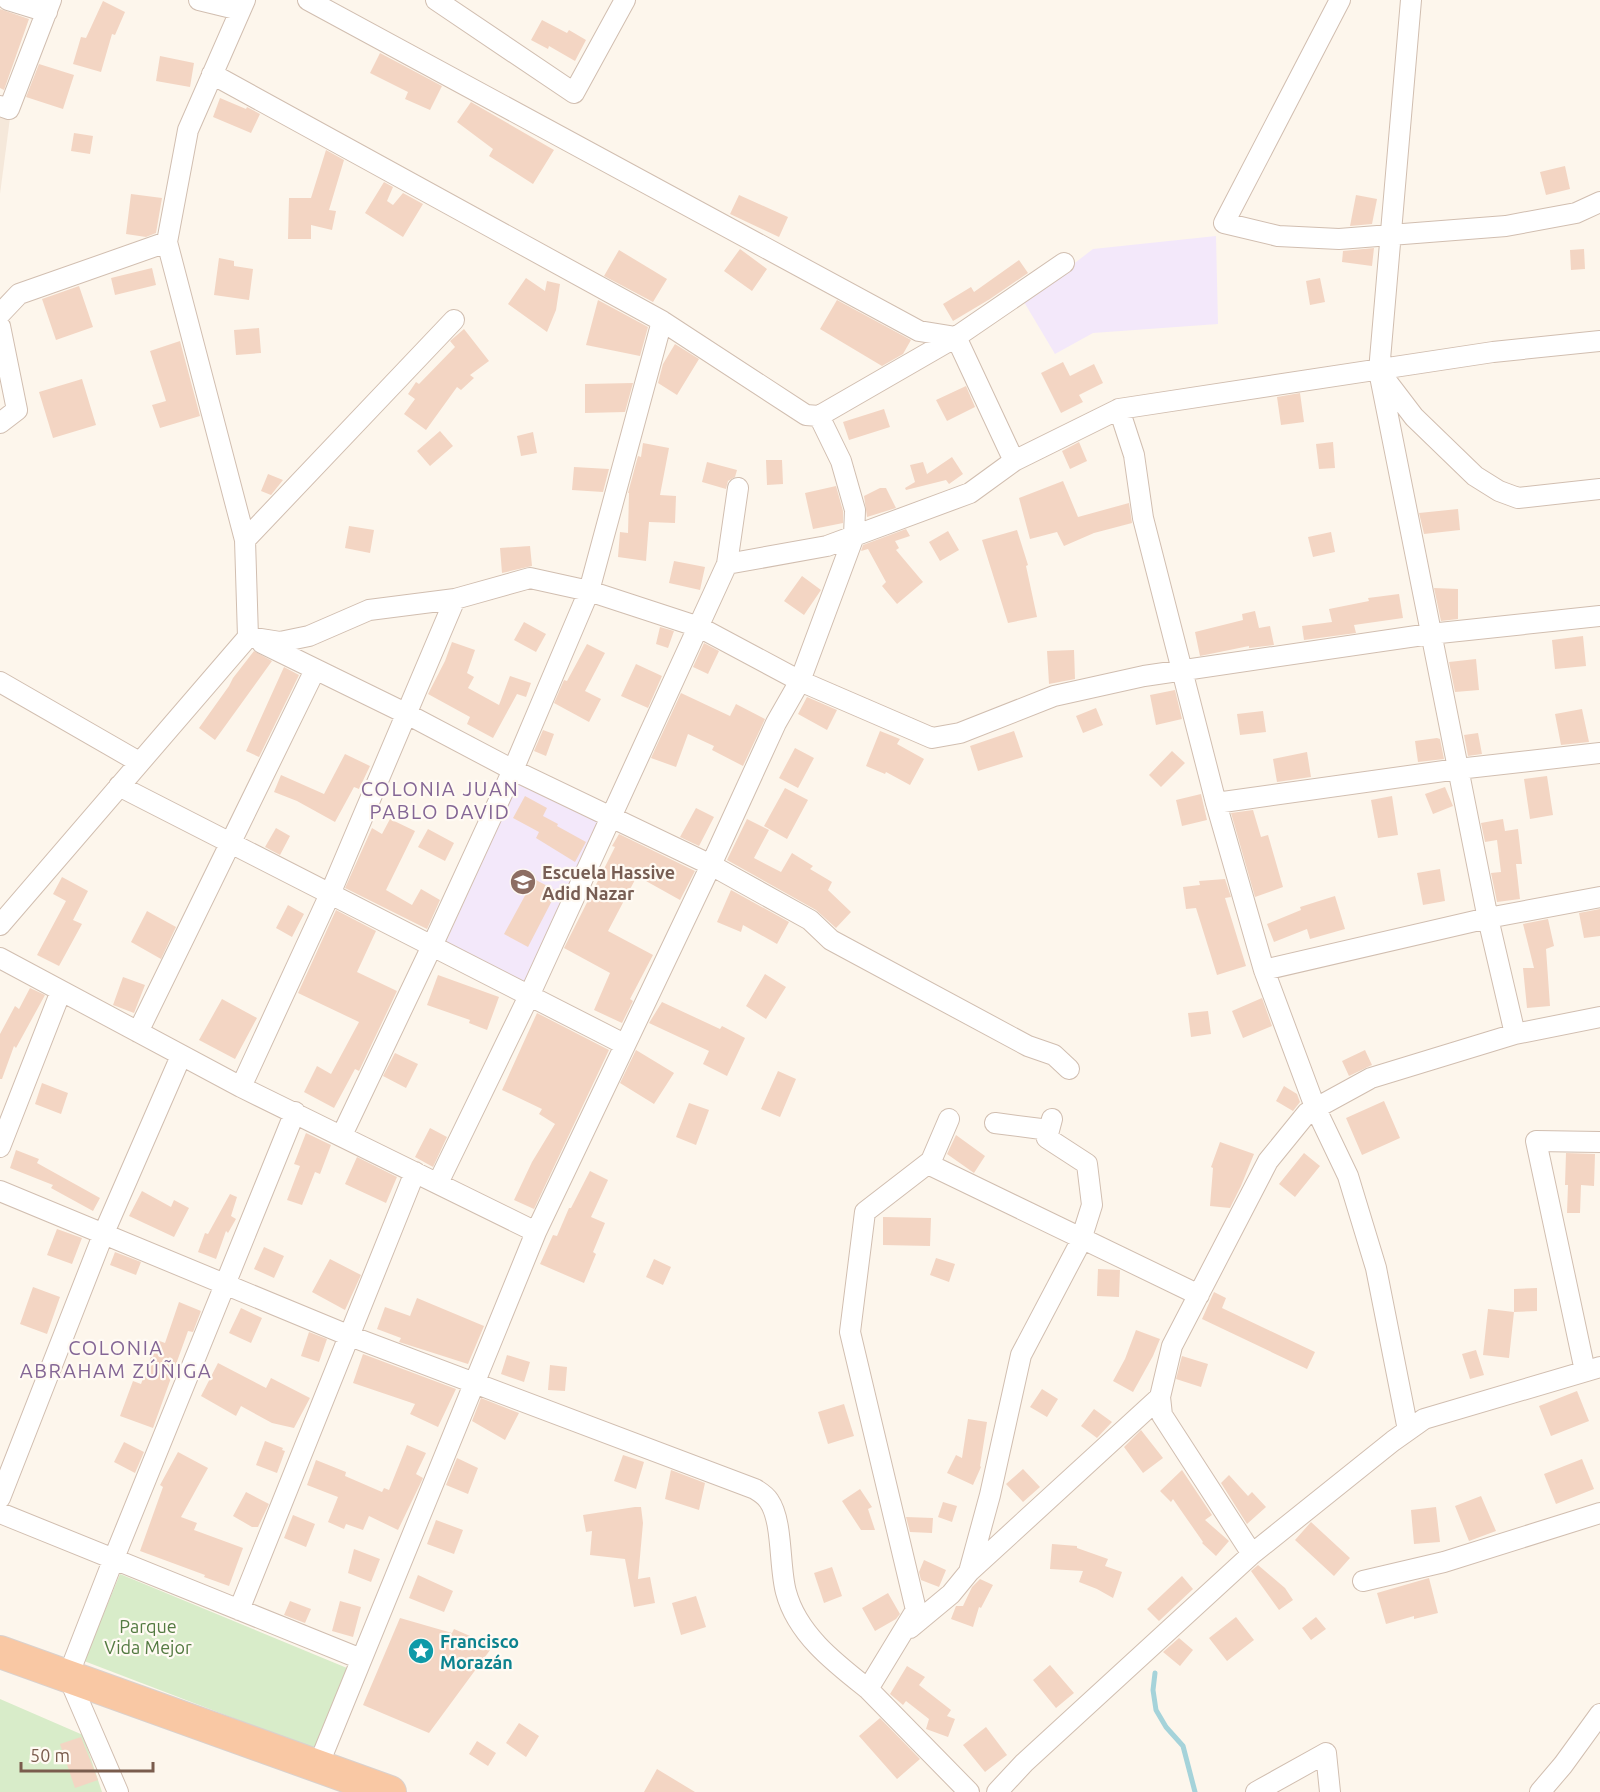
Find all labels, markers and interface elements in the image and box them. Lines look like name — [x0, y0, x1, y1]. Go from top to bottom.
district label: COLONIA JUAN PABLO DAVID — [361, 777, 519, 823]
place label: Escuela Hassive Adid Nazar — [542, 862, 675, 903]
school or university icon: Escuela Hassive Adid Nazar — [508, 867, 538, 897]
district label: COLONIA ABRAHAM ZÚÑIGA — [20, 1336, 212, 1382]
park label: Parque Vida Mejor — [104, 1616, 192, 1657]
place label: Francisco Morazán — [440, 1631, 519, 1672]
place icon: Francisco Morazán — [406, 1636, 436, 1666]
scale bar — [21, 1735, 153, 1773]
text: 50 m — [30, 1745, 70, 1765]

